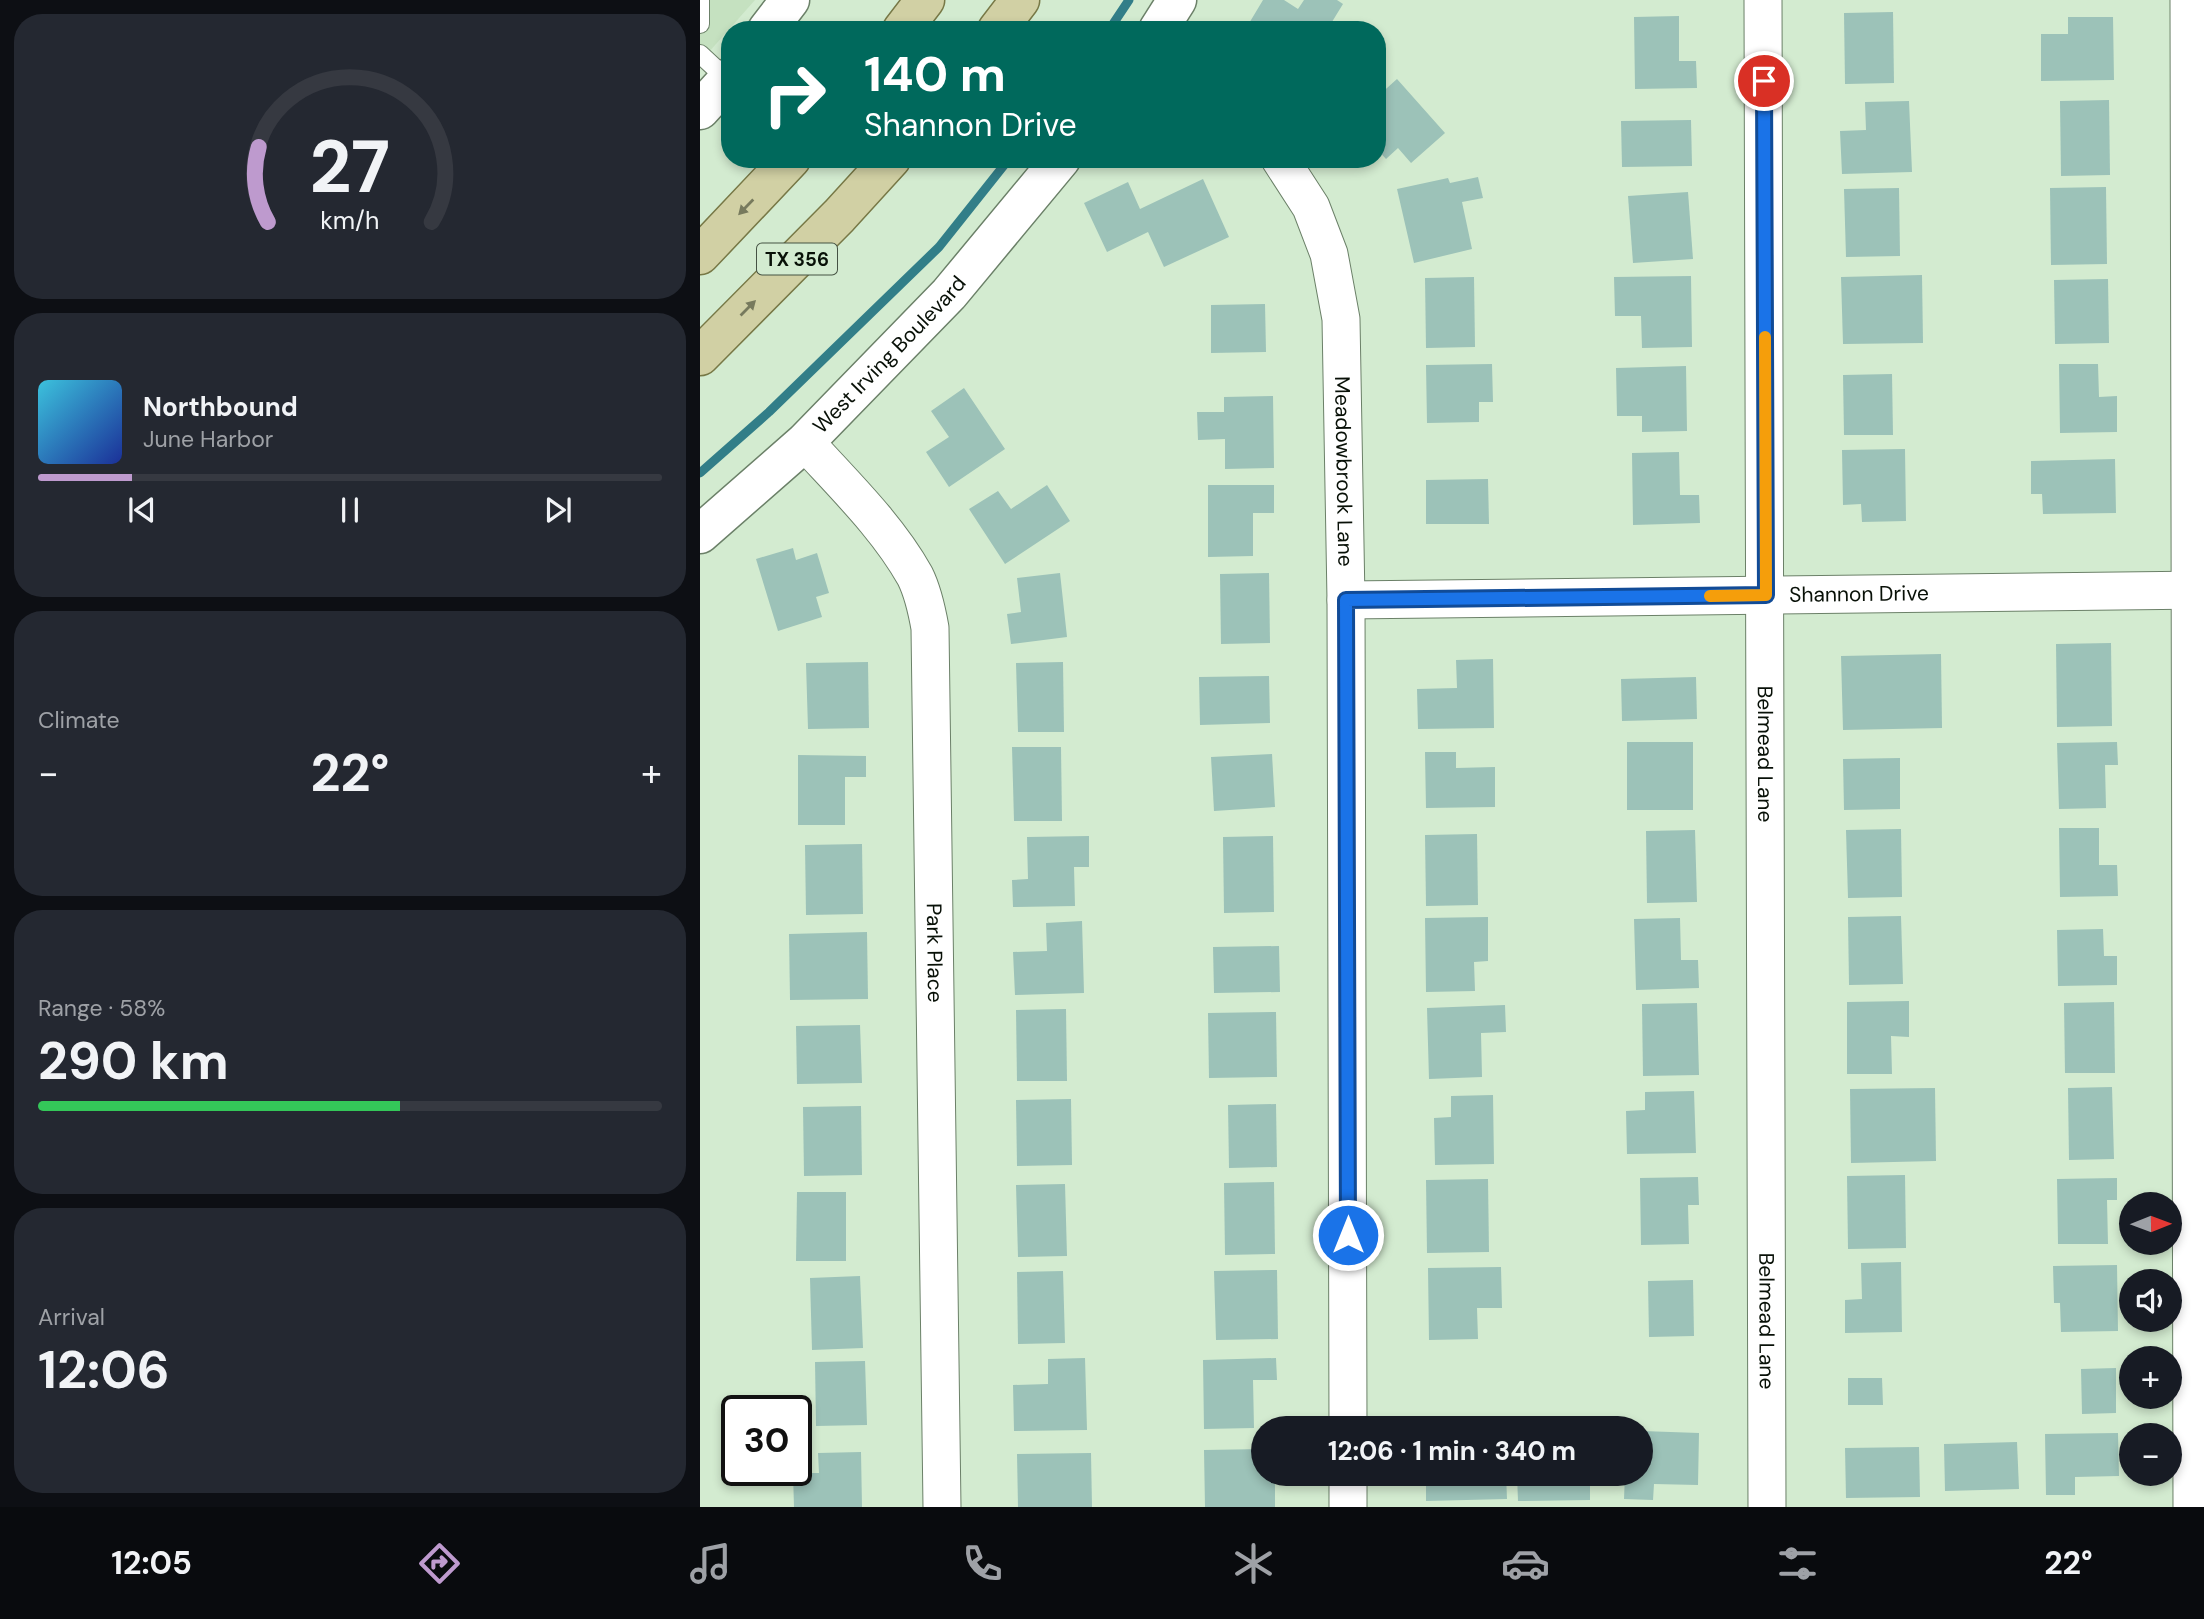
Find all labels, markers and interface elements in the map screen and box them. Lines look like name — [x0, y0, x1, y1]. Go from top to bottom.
text: 140 m — [864, 42, 1006, 106]
icon: right — [749, 49, 840, 140]
pin — [1734, 51, 1794, 111]
icon: arrive — [1745, 62, 1783, 100]
text: Shannon Drive — [864, 104, 1077, 146]
text: 27 — [310, 121, 390, 216]
one-way arrow — [737, 199, 754, 216]
text: km/h — [320, 204, 380, 237]
road number: TX 356 — [757, 244, 837, 274]
street label: West Irving Boulevard — [807, 270, 972, 440]
one-way arrow — [740, 299, 757, 316]
street label: Meadowbrook Lane — [1328, 376, 1359, 567]
text: Northbound — [143, 390, 298, 424]
text: June Harbor — [143, 424, 273, 454]
icon: previous — [123, 491, 161, 529]
icon: pause — [331, 491, 369, 529]
icon: next — [539, 491, 577, 529]
street label: Shannon Drive — [1789, 579, 1929, 609]
street label: Belmead Lane — [1751, 686, 1779, 822]
text: Climate — [38, 705, 120, 735]
text: 22° — [311, 739, 389, 807]
text: − — [38, 748, 59, 798]
text: + — [641, 748, 662, 798]
street label: Park Place — [920, 903, 949, 1003]
text: Range · 58% — [38, 993, 165, 1023]
text: 290 km — [38, 1027, 229, 1095]
north arrow — [2119, 1192, 2182, 1255]
map controls — [2119, 1192, 2182, 1486]
position arrow — [1311, 1198, 1385, 1272]
street label: Belmead Lane — [1752, 1253, 1781, 1389]
button: sound — [2119, 1269, 2182, 1332]
text: Arrival — [38, 1302, 105, 1332]
text: 12:06 — [38, 1336, 170, 1404]
button: + — [2119, 1346, 2182, 1409]
speed limit sign: 30 — [721, 1395, 812, 1486]
button: − — [2119, 1423, 2182, 1486]
text: 12:06 · 1 min · 340 m — [1328, 1434, 1576, 1468]
icon: directions — [415, 1539, 464, 1588]
icon: music — [686, 1539, 735, 1588]
icon: phone — [958, 1539, 1007, 1588]
icon: climate — [1229, 1539, 1278, 1588]
icon: car — [1501, 1539, 1550, 1588]
icon: filters — [1773, 1539, 1822, 1588]
text: 12:05 — [111, 1542, 192, 1584]
text: 22° — [2044, 1542, 2093, 1584]

